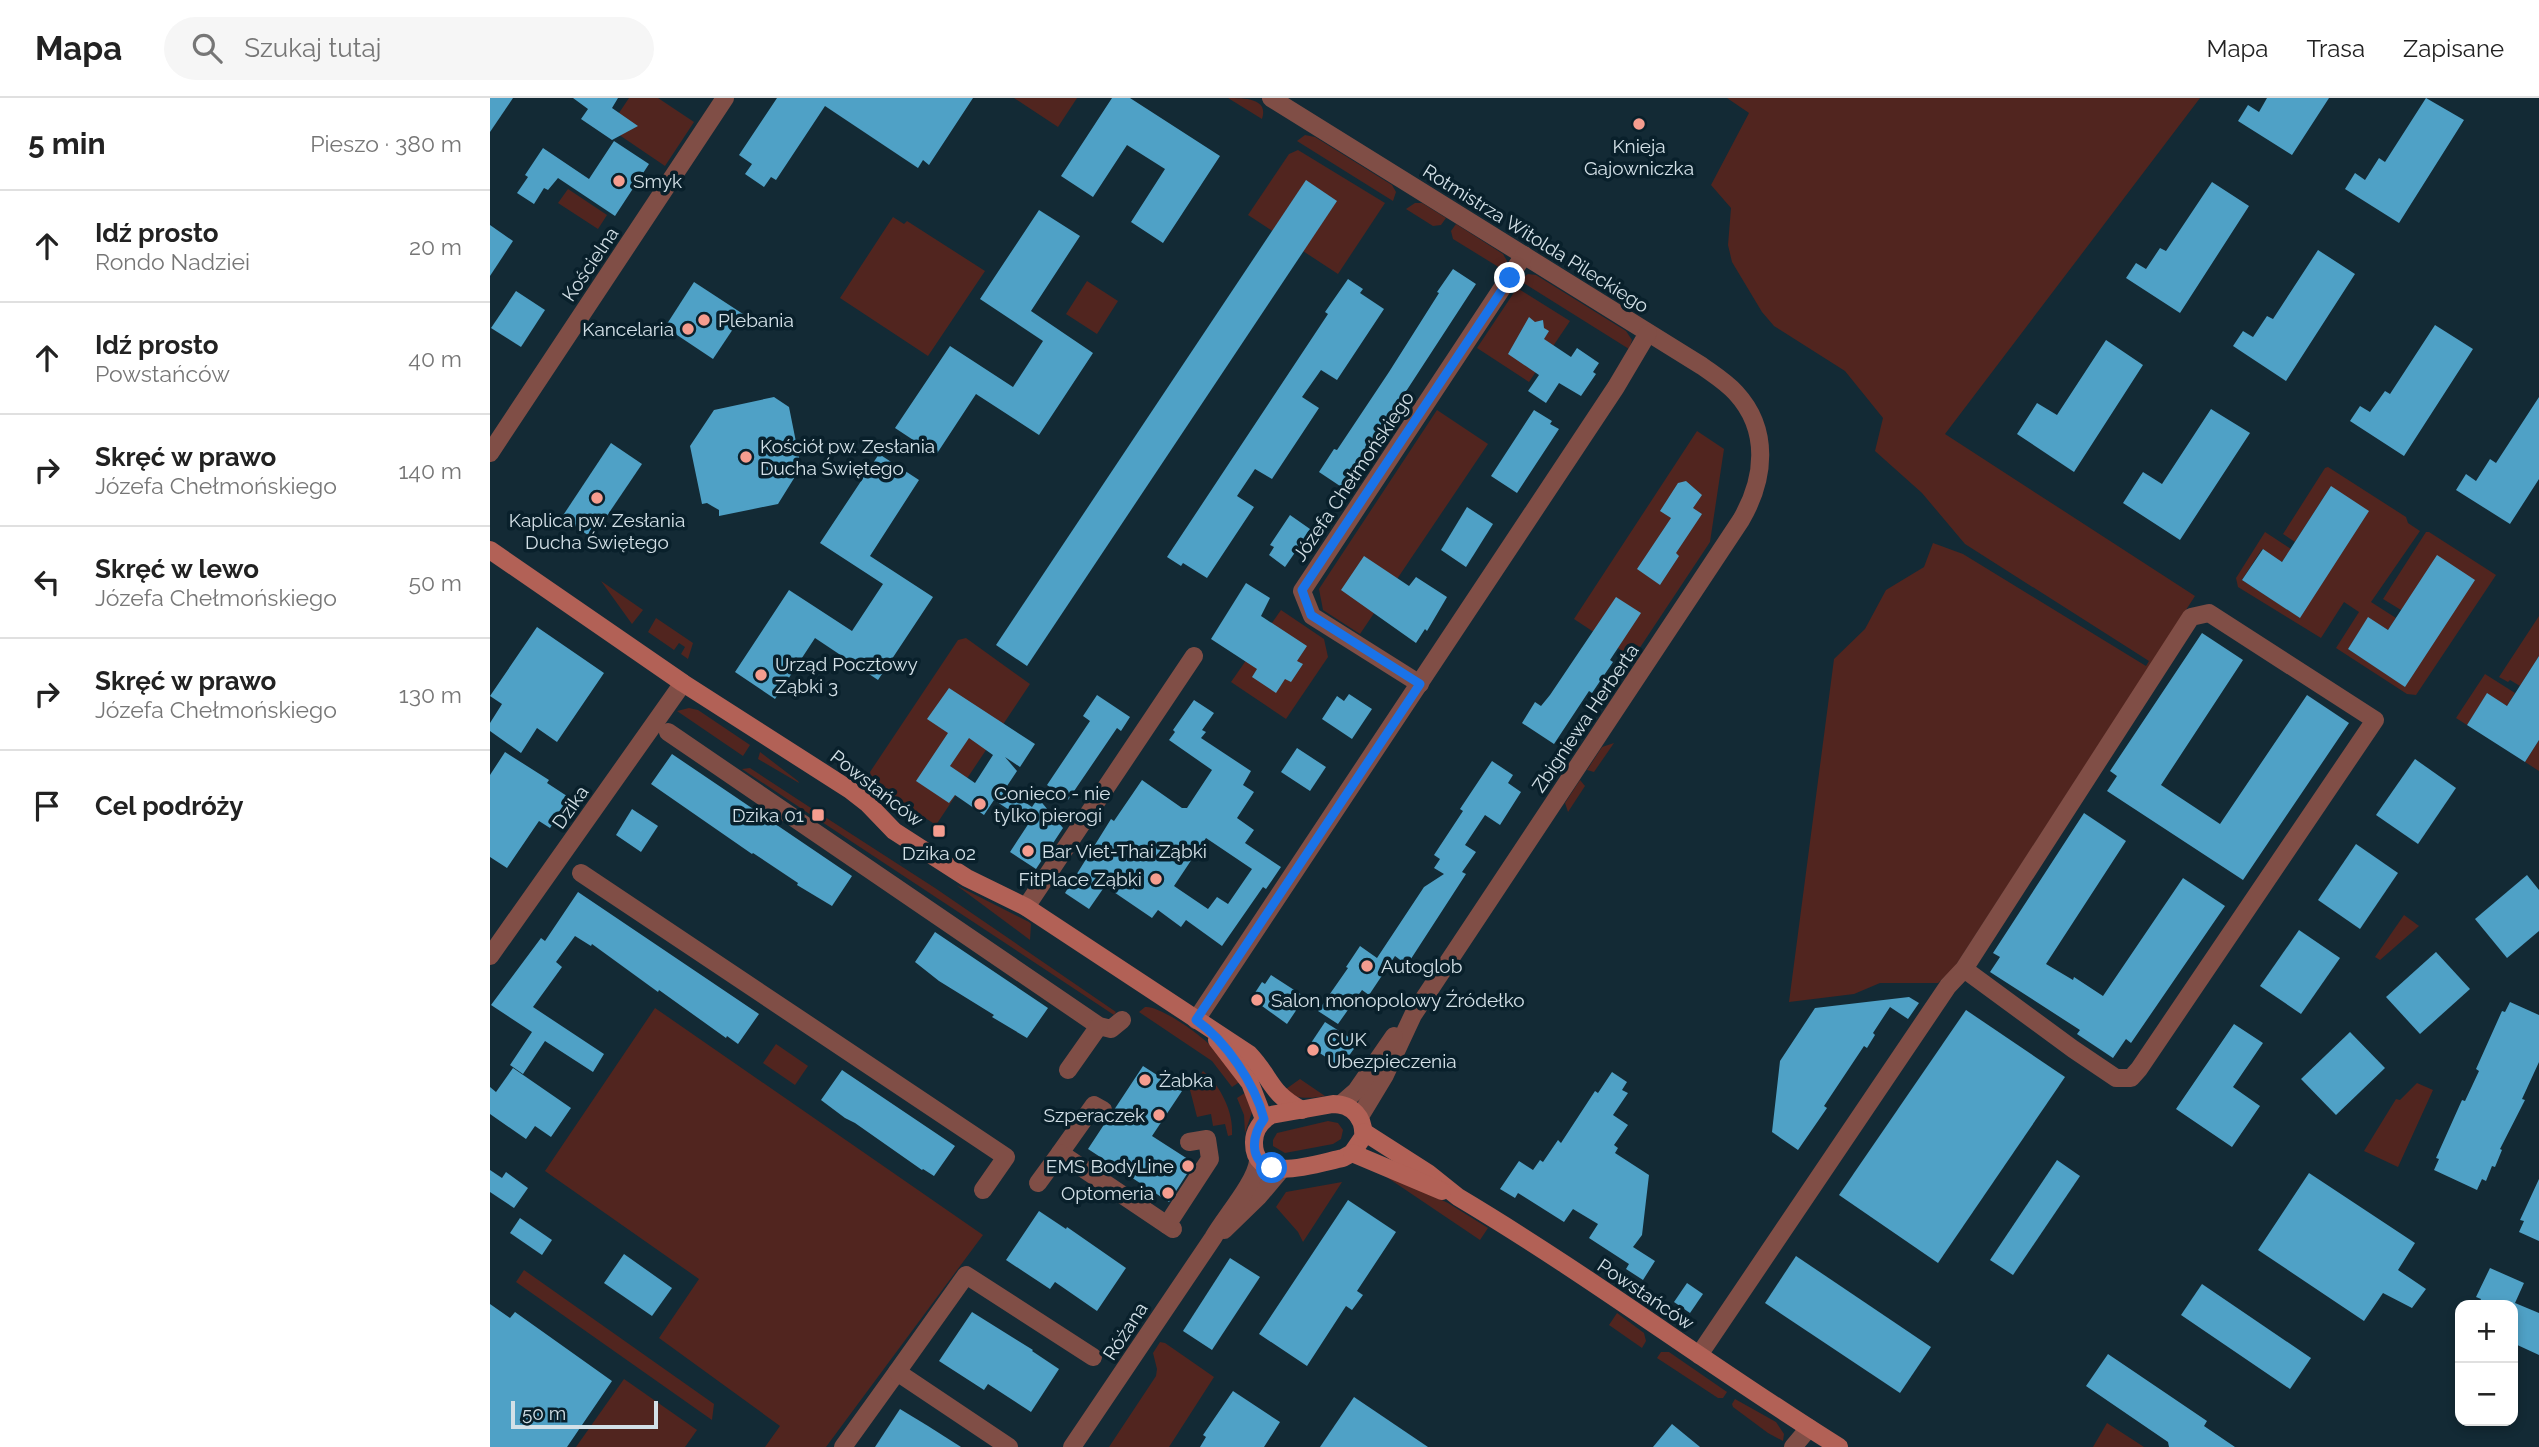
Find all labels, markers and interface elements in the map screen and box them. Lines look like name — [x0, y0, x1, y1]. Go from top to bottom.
search box — [164, 17, 654, 80]
text: Mapa — [35, 29, 122, 68]
icon: search — [188, 29, 226, 67]
text: Szukaj tutaj — [244, 33, 381, 63]
text: Mapa — [2207, 34, 2268, 63]
text: Trasa — [2306, 34, 2365, 63]
text: Zapisane — [2403, 34, 2504, 63]
marker: Knieja Gajowniczka — [1631, 116, 1647, 132]
text: 5 min — [28, 126, 106, 161]
text: Pieszo · 380 m — [310, 130, 462, 157]
place label: Knieja Gajowniczka — [1584, 135, 1694, 179]
street label: Rotmistrza Witolda Pileckiego — [1419, 159, 1653, 317]
place label: Smyk — [633, 170, 682, 192]
marker: Smyk — [611, 173, 627, 189]
text: Idź prosto — [95, 218, 219, 248]
street label: Kościelna — [557, 223, 623, 305]
icon: ahead — [28, 227, 66, 265]
text: 20 m — [409, 233, 462, 260]
text: Rondo Nadziei — [95, 248, 250, 275]
route end — [1494, 262, 1525, 293]
place label: Plebania — [718, 309, 794, 331]
marker: Plebania — [696, 312, 712, 328]
place label: Kancelaria — [582, 318, 674, 340]
marker: Kancelaria — [680, 321, 696, 337]
text: Idź prosto — [95, 330, 219, 360]
icon: ahead — [28, 339, 66, 377]
text: 40 m — [408, 345, 462, 372]
text: Powstańców — [95, 360, 230, 387]
street label: Józefa Chełmońskiego — [1288, 387, 1418, 565]
place label: Kościół pw. Zesłania Ducha Świętego — [760, 435, 935, 479]
text: Skręć w prawo — [95, 442, 276, 472]
marker: Kościół pw. Zesłania Ducha Świętego — [738, 449, 754, 465]
icon: right — [28, 451, 66, 489]
text: 140 m — [399, 457, 462, 484]
text: Józefa Chełmońskiego — [95, 472, 337, 499]
marker: Kaplica pw. Zesłania Ducha Świętego — [589, 490, 605, 506]
place label: Kaplica pw. Zesłania Ducha Świętego — [509, 509, 685, 553]
text: Skręć w lewo — [95, 554, 259, 584]
icon: left — [28, 563, 66, 601]
text: 50 m — [408, 569, 462, 596]
text: Józefa Chełmońskiego — [95, 584, 337, 611]
street label: Zbigniewa Herberta — [1527, 640, 1643, 796]
place label: Urząd Pocztowy Ząbki 3 — [775, 653, 918, 697]
text: Skręć w prawo — [95, 666, 276, 696]
marker: Urząd Pocztowy Ząbki 3 — [753, 667, 769, 683]
icon: right — [28, 675, 66, 713]
text: 130 m — [399, 681, 462, 708]
text: Józefa Chełmońskiego — [95, 696, 337, 723]
street label: Powstańców — [826, 745, 928, 831]
street label: Dzika — [547, 781, 593, 833]
place label: Conieco - nie tylko pierogi — [994, 782, 1110, 826]
icon: arrive — [28, 787, 66, 825]
text: Cel podróży — [95, 791, 244, 821]
marker: Conieco - nie tylko pierogi — [972, 796, 988, 812]
place label: Dzika 01 — [732, 804, 804, 826]
marker: Dzika 01 — [810, 807, 826, 823]
marker: Dzika 02 — [931, 823, 947, 839]
place label: Bar Viet-Thai Ząbki — [1042, 840, 1207, 862]
place label: Dzika 02 — [902, 842, 976, 864]
marker: Bar Viet-Thai Ząbki — [1020, 843, 1036, 859]
place label: FitPlace Ząbki — [1018, 868, 1142, 890]
marker: FitPlace Ząbki — [1148, 871, 1164, 887]
place label: Autoglob — [1381, 955, 1462, 977]
marker: Autoglob — [1359, 958, 1375, 974]
place label: Salon monopolowy Źródełko — [1271, 989, 1525, 1011]
marker: Salon monopolowy Źródełko — [1249, 992, 1265, 1008]
place label: CUK Ubezpieczenia — [1327, 1028, 1457, 1072]
marker: CUK Ubezpieczenia — [1305, 1042, 1321, 1058]
place label: Żabka — [1159, 1069, 1213, 1091]
marker: Żabka — [1137, 1072, 1153, 1088]
place label: Szperaczek — [1043, 1104, 1145, 1126]
marker: Szperaczek — [1151, 1107, 1167, 1123]
route start — [1256, 1152, 1287, 1183]
place label: EMS BodyLine — [1046, 1155, 1174, 1177]
marker: EMS BodyLine — [1180, 1158, 1196, 1174]
place label: Optomeria — [1061, 1182, 1154, 1204]
marker: Optomeria — [1160, 1185, 1176, 1201]
street label: Powstańców — [1594, 1254, 1699, 1335]
street label: Różana — [1098, 1298, 1152, 1364]
map controls — [2455, 1300, 2518, 1426]
button: + — [2455, 1300, 2518, 1363]
button: − — [2455, 1363, 2518, 1426]
scale bar — [511, 1398, 658, 1430]
text: 50 m — [522, 1402, 566, 1424]

